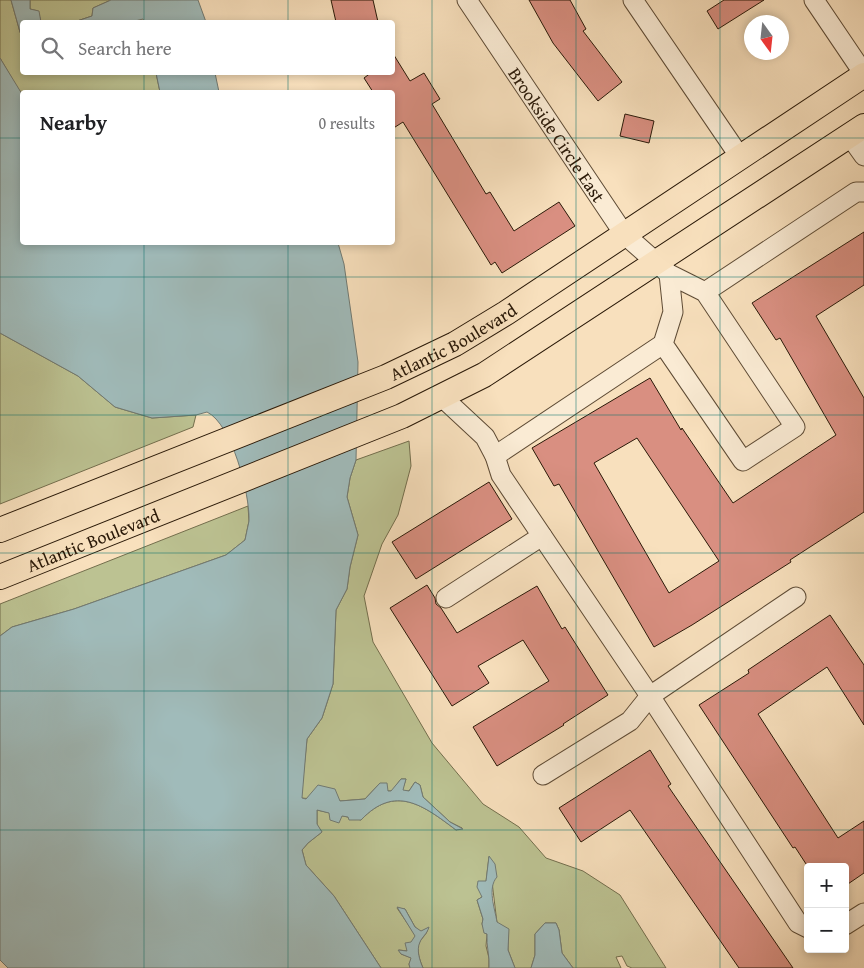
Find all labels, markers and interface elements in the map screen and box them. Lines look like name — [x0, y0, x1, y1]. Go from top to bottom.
north arrow — [744, 15, 789, 60]
search box — [20, 20, 395, 75]
icon: search — [38, 34, 66, 62]
text: Search here — [78, 34, 172, 62]
street label: Brookside Circle East — [502, 62, 613, 208]
text: Nearby — [40, 107, 107, 138]
text: 0 results — [318, 111, 375, 135]
street label: Atlantic Boulevard — [385, 296, 522, 387]
street label: Atlantic Boulevard — [22, 501, 164, 579]
map controls — [804, 863, 849, 953]
button: + — [804, 863, 849, 908]
button: − — [804, 908, 849, 953]

